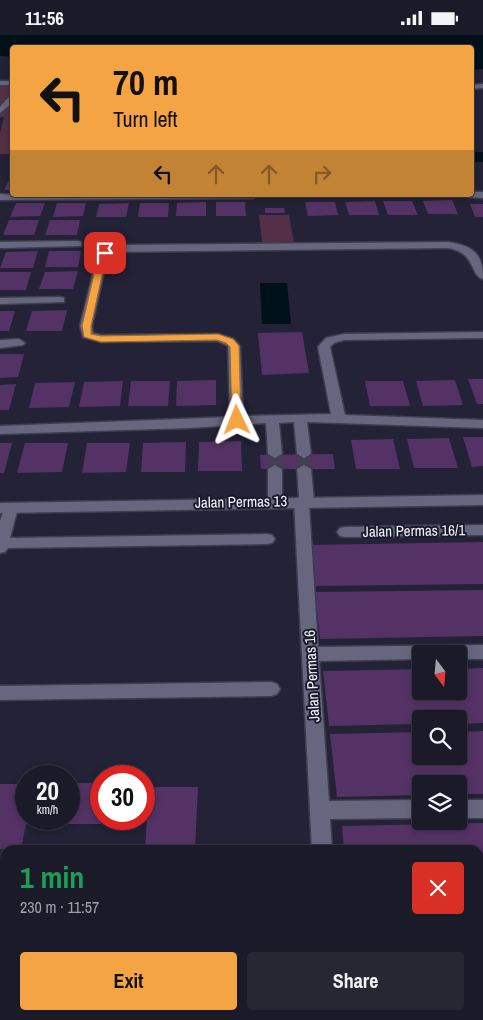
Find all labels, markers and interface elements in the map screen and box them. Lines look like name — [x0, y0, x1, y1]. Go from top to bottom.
text: 11:56 — [25, 5, 64, 31]
text: 70 m — [113, 59, 178, 106]
icon: left — [30, 65, 95, 130]
text: Turn left — [113, 104, 178, 134]
icon: left — [149, 160, 177, 188]
icon: ahead — [202, 160, 230, 188]
icon: ahead — [255, 160, 283, 188]
icon: right — [308, 160, 336, 188]
pin — [84, 232, 126, 274]
icon: arrive — [91, 239, 119, 267]
position arrow — [210, 393, 262, 445]
street label: Jalan Permas 13 — [195, 490, 287, 513]
street label: Jalan Permas 16/1 — [363, 519, 466, 542]
street label: Jalan Permas 16 — [299, 629, 324, 723]
north arrow — [412, 645, 468, 700]
map controls — [412, 645, 467, 830]
button: search — [412, 710, 467, 765]
speed limit sign: 30 — [90, 765, 155, 830]
text: 20 — [36, 774, 59, 808]
button: layers — [412, 775, 467, 830]
text: km/h — [37, 802, 58, 818]
text: 1 min — [20, 857, 84, 897]
button: close — [412, 862, 464, 914]
text: 230 m · 11:57 — [20, 896, 99, 918]
button: Exit — [20, 952, 237, 1010]
button: Share — [247, 952, 464, 1010]

